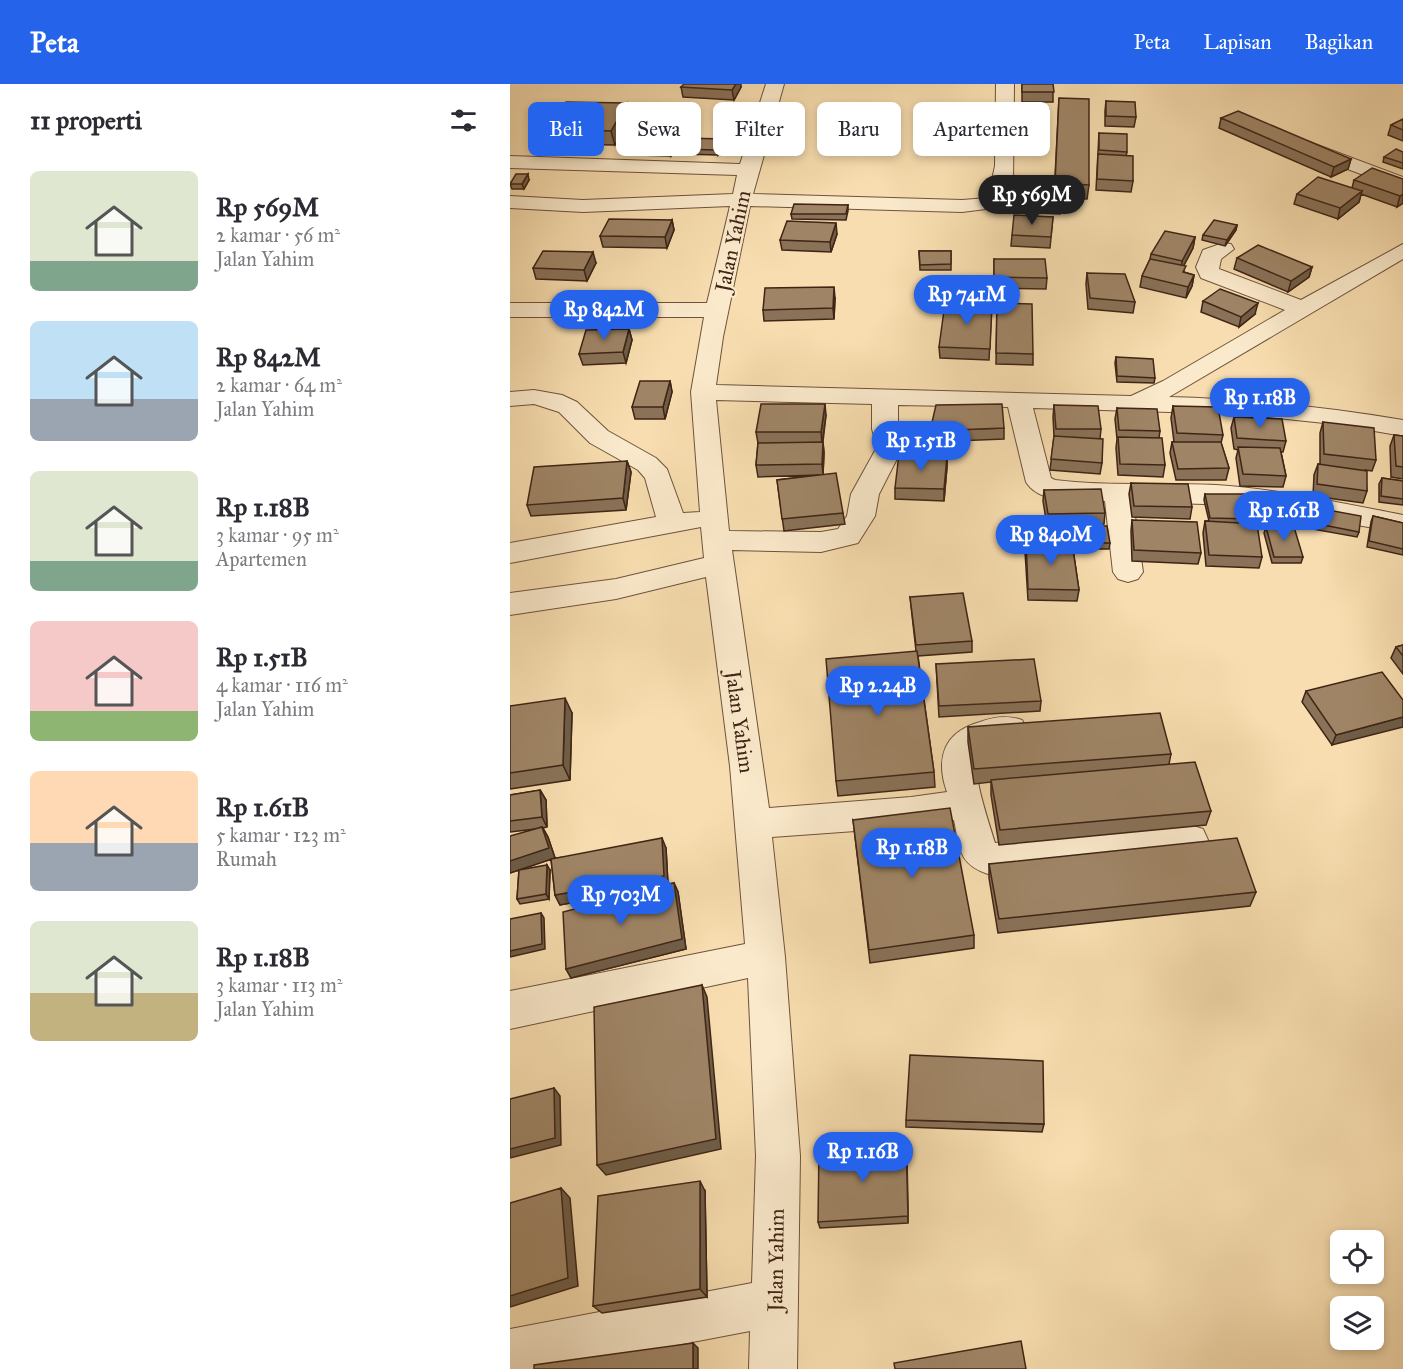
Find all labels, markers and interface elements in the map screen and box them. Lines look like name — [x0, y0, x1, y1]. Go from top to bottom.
text: Peta — [30, 25, 79, 60]
text: Peta — [1134, 29, 1170, 55]
text: Lapisan — [1203, 29, 1272, 55]
text: Bagikan — [1305, 29, 1373, 55]
chip: Beli — [528, 102, 604, 156]
chip: Sewa — [616, 102, 701, 156]
chip: Filter — [713, 102, 805, 156]
chip: Baru — [817, 102, 901, 156]
chip: Apartemen — [913, 102, 1050, 156]
text: 11 properti — [30, 104, 142, 136]
icon: filters — [447, 104, 480, 137]
pin: Rp 569M — [977, 175, 1087, 226]
text: Rp 569M — [992, 182, 1072, 206]
street label: Jalan Yahim — [709, 187, 757, 296]
text: Rp 569M — [216, 191, 319, 223]
icon: home — [78, 195, 150, 267]
text: 2 kamar · 56 m² — [216, 223, 340, 247]
text: Jalan Yahim — [216, 247, 314, 271]
pin: Rp 741M — [912, 275, 1022, 326]
text: Rp 741M — [928, 282, 1006, 306]
pin: Rp 842M — [549, 290, 659, 341]
text: Rp 842M — [564, 297, 644, 321]
text: Rp 842M — [216, 341, 321, 373]
icon: home — [78, 345, 150, 417]
text: 2 kamar · 64 m² — [216, 373, 342, 397]
pin: Rp 1.18B — [1198, 378, 1322, 429]
text: Rp 1.18B — [1224, 385, 1296, 409]
text: Jalan Yahim — [216, 397, 314, 421]
pin: Rp 1.51B — [859, 421, 983, 472]
text: Rp 1.51B — [886, 428, 956, 452]
text: Rp 1.18B — [216, 491, 310, 523]
pin: Rp 1.61B — [1222, 491, 1346, 542]
icon: home — [78, 495, 150, 567]
text: Rp 1.61B — [1248, 498, 1320, 522]
pin: Rp 840M — [996, 515, 1106, 566]
text: Rp 840M — [1010, 522, 1092, 546]
text: 3 kamar · 95 m² — [216, 523, 339, 547]
text: Apartemen — [216, 547, 307, 571]
text: Rp 1.51B — [216, 641, 308, 673]
icon: home — [78, 645, 150, 717]
pin: Rp 2.24B — [816, 666, 940, 717]
street label: Jalan Yahim — [720, 667, 760, 775]
text: 4 kamar · 116 m² — [216, 673, 348, 697]
text: Rp 2.24B — [839, 673, 917, 697]
text: Jalan Yahim — [216, 697, 314, 721]
text: Rp 1.61B — [216, 791, 309, 823]
icon: home — [78, 795, 150, 867]
text: 5 kamar · 123 m² — [216, 823, 346, 847]
pin: Rp 1.18B — [850, 828, 974, 879]
text: Rp 1.18B — [876, 835, 948, 859]
text: Rumah — [216, 847, 277, 871]
pin: Rp 703M — [566, 875, 676, 926]
text: Rp 703M — [581, 882, 661, 906]
text: Rp 1.18B — [216, 941, 310, 973]
icon: home — [78, 945, 150, 1017]
text: 3 kamar · 113 m² — [216, 973, 343, 997]
text: Jalan Yahim — [216, 997, 314, 1021]
pin: Rp 1.16B — [801, 1132, 925, 1183]
text: Rp 1.16B — [827, 1139, 899, 1163]
street label: Jalan Yahim — [762, 1208, 790, 1314]
map controls — [1330, 1230, 1384, 1350]
button: locate — [1330, 1230, 1384, 1284]
button: layers — [1330, 1296, 1384, 1350]

